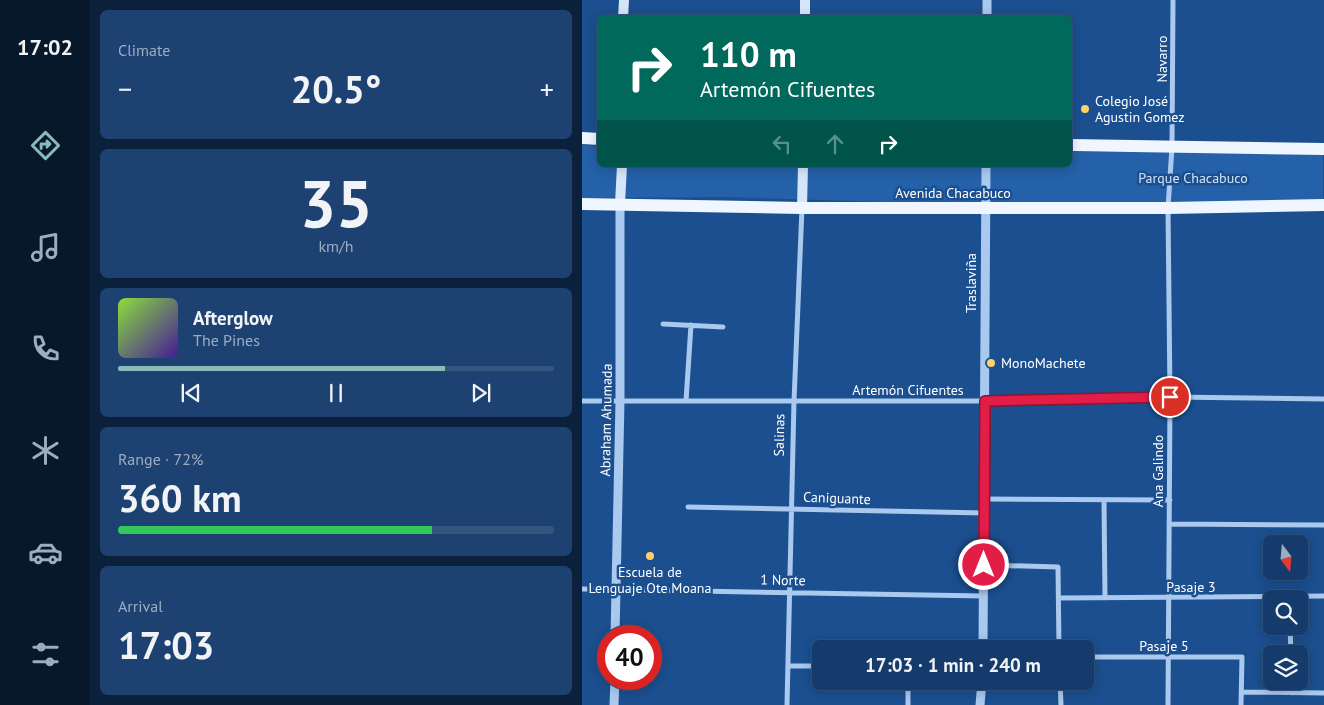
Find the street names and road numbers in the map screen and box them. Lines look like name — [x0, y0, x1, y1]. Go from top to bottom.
street label: Navarro — [1153, 35, 1171, 83]
street label: Avenida Chacabuco — [895, 184, 1011, 202]
street label: Traslaviña — [962, 253, 980, 313]
street label: Abraham Ahumada — [596, 363, 616, 477]
street label: Artemón Cifuentes — [852, 381, 964, 399]
street label: Salinas — [770, 413, 788, 457]
street label: Ana Galindo — [1149, 435, 1167, 507]
street label: Caniguante — [803, 488, 871, 508]
street label: 1 Norte — [760, 571, 806, 589]
street label: Pasaje 3 — [1166, 578, 1216, 596]
street label: Pasaje 5 — [1139, 637, 1189, 655]

